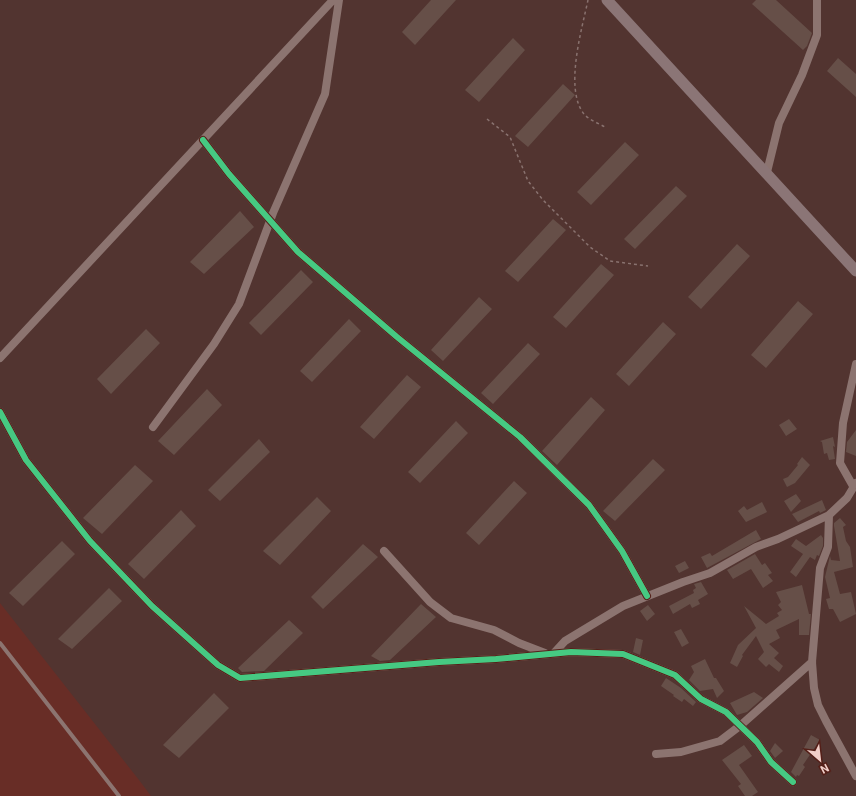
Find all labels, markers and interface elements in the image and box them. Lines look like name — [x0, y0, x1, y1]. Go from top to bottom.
north arrow — [800, 740, 840, 780]
text: N — [818, 761, 831, 776]

